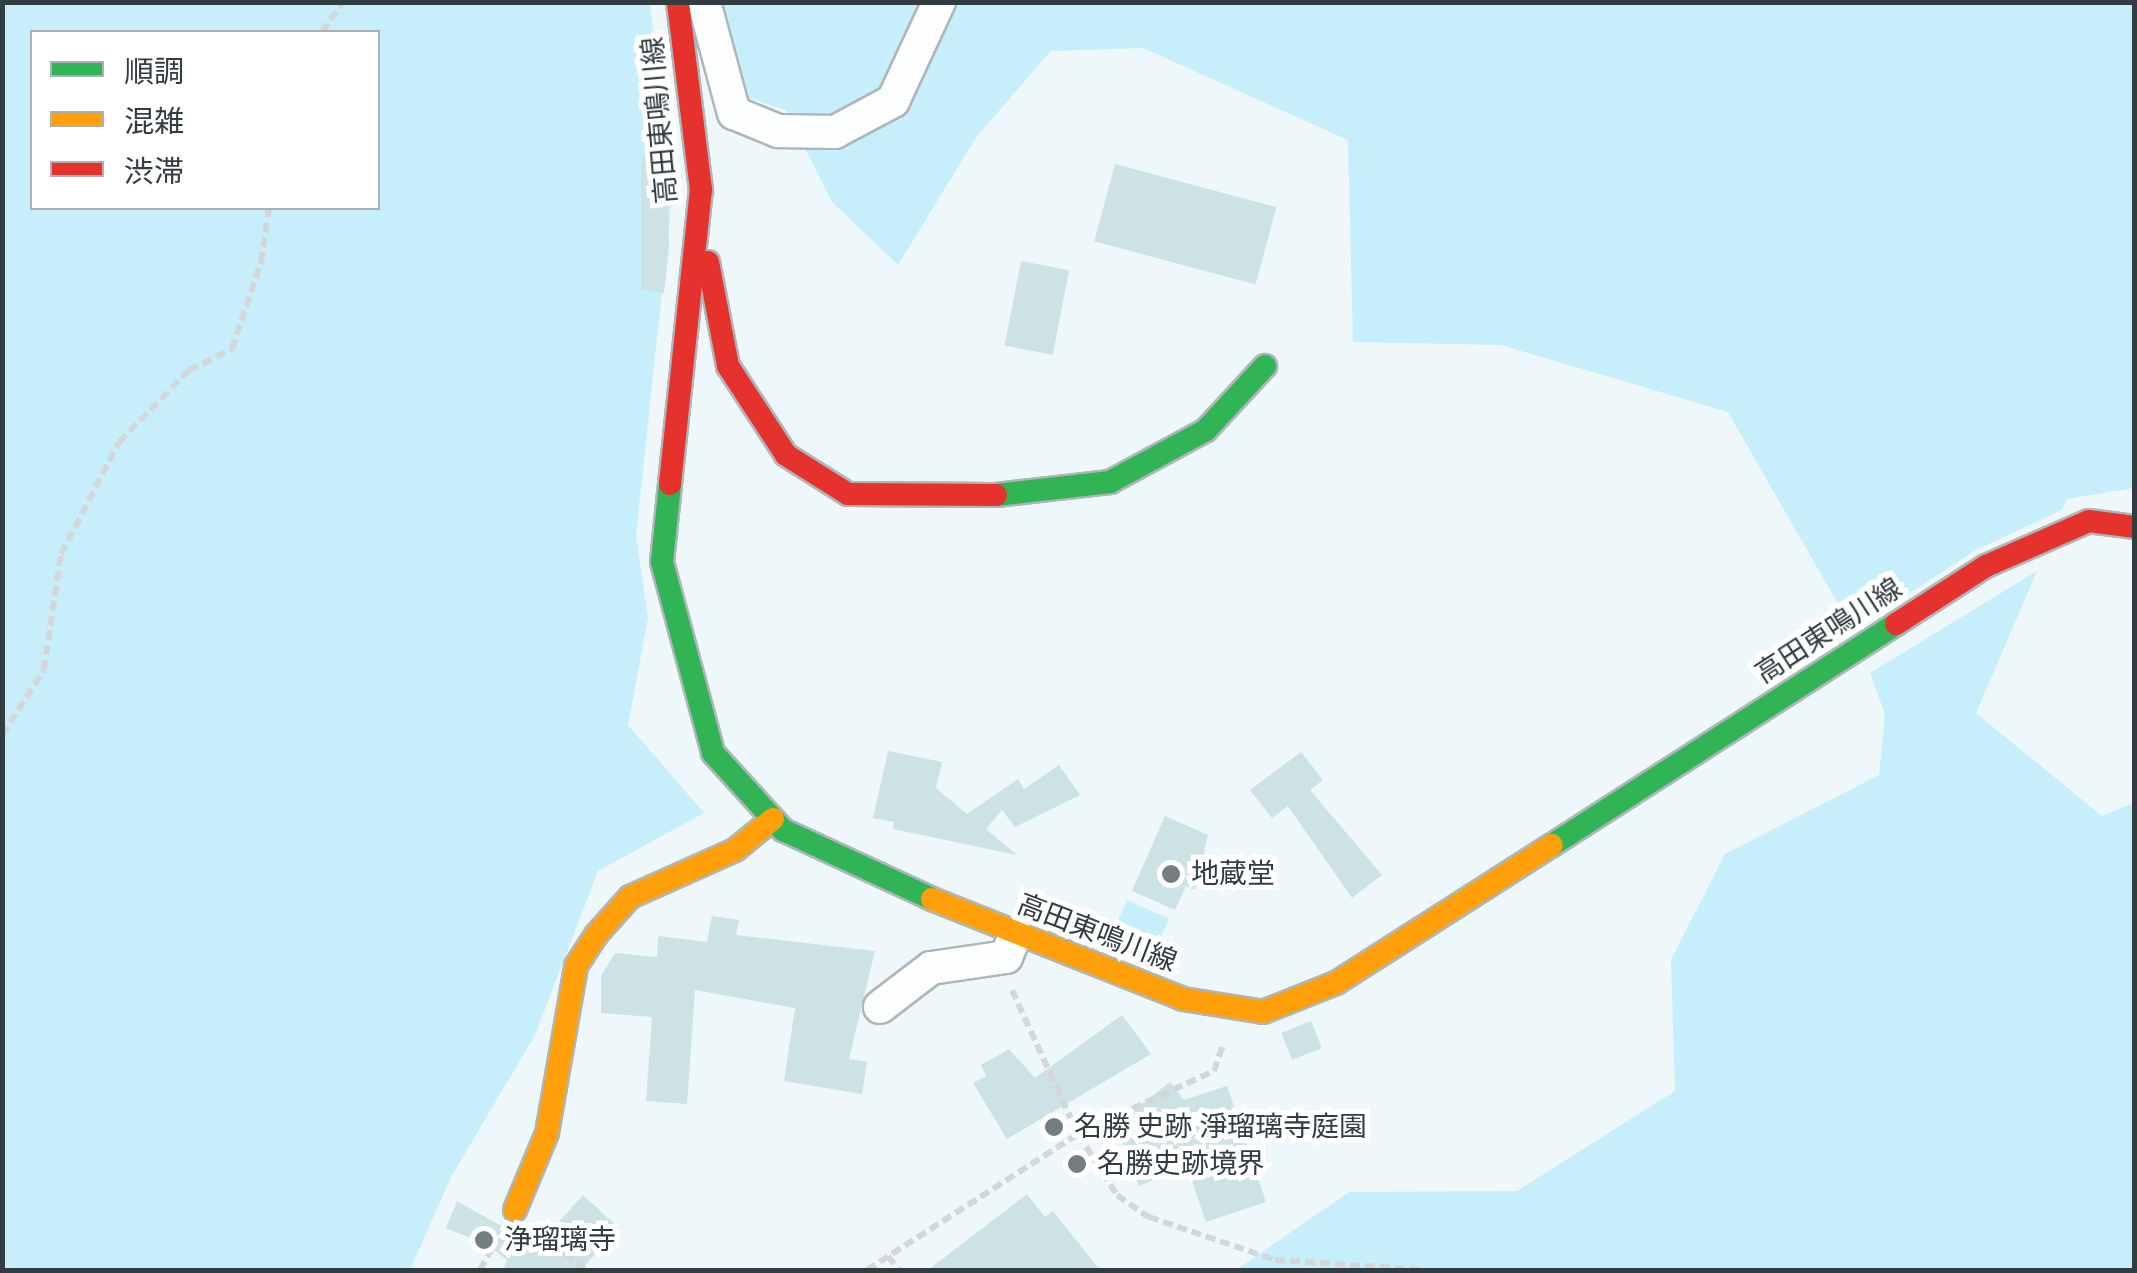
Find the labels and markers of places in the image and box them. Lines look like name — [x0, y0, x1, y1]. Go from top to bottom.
place label: 地蔵堂 — [1191, 857, 1275, 891]
marker: 地蔵堂 — [1160, 863, 1182, 885]
place label: 名勝 史跡 淨瑠璃寺庭園 — [1074, 1110, 1367, 1144]
marker: 名勝 史跡 淨瑠璃寺庭園 — [1043, 1116, 1065, 1138]
place label: 名勝史跡境界 — [1097, 1147, 1265, 1181]
marker: 名勝史跡境界 — [1066, 1153, 1088, 1175]
place label: 浄瑠璃寺 — [504, 1223, 616, 1257]
marker: 浄瑠璃寺 — [473, 1229, 495, 1251]

